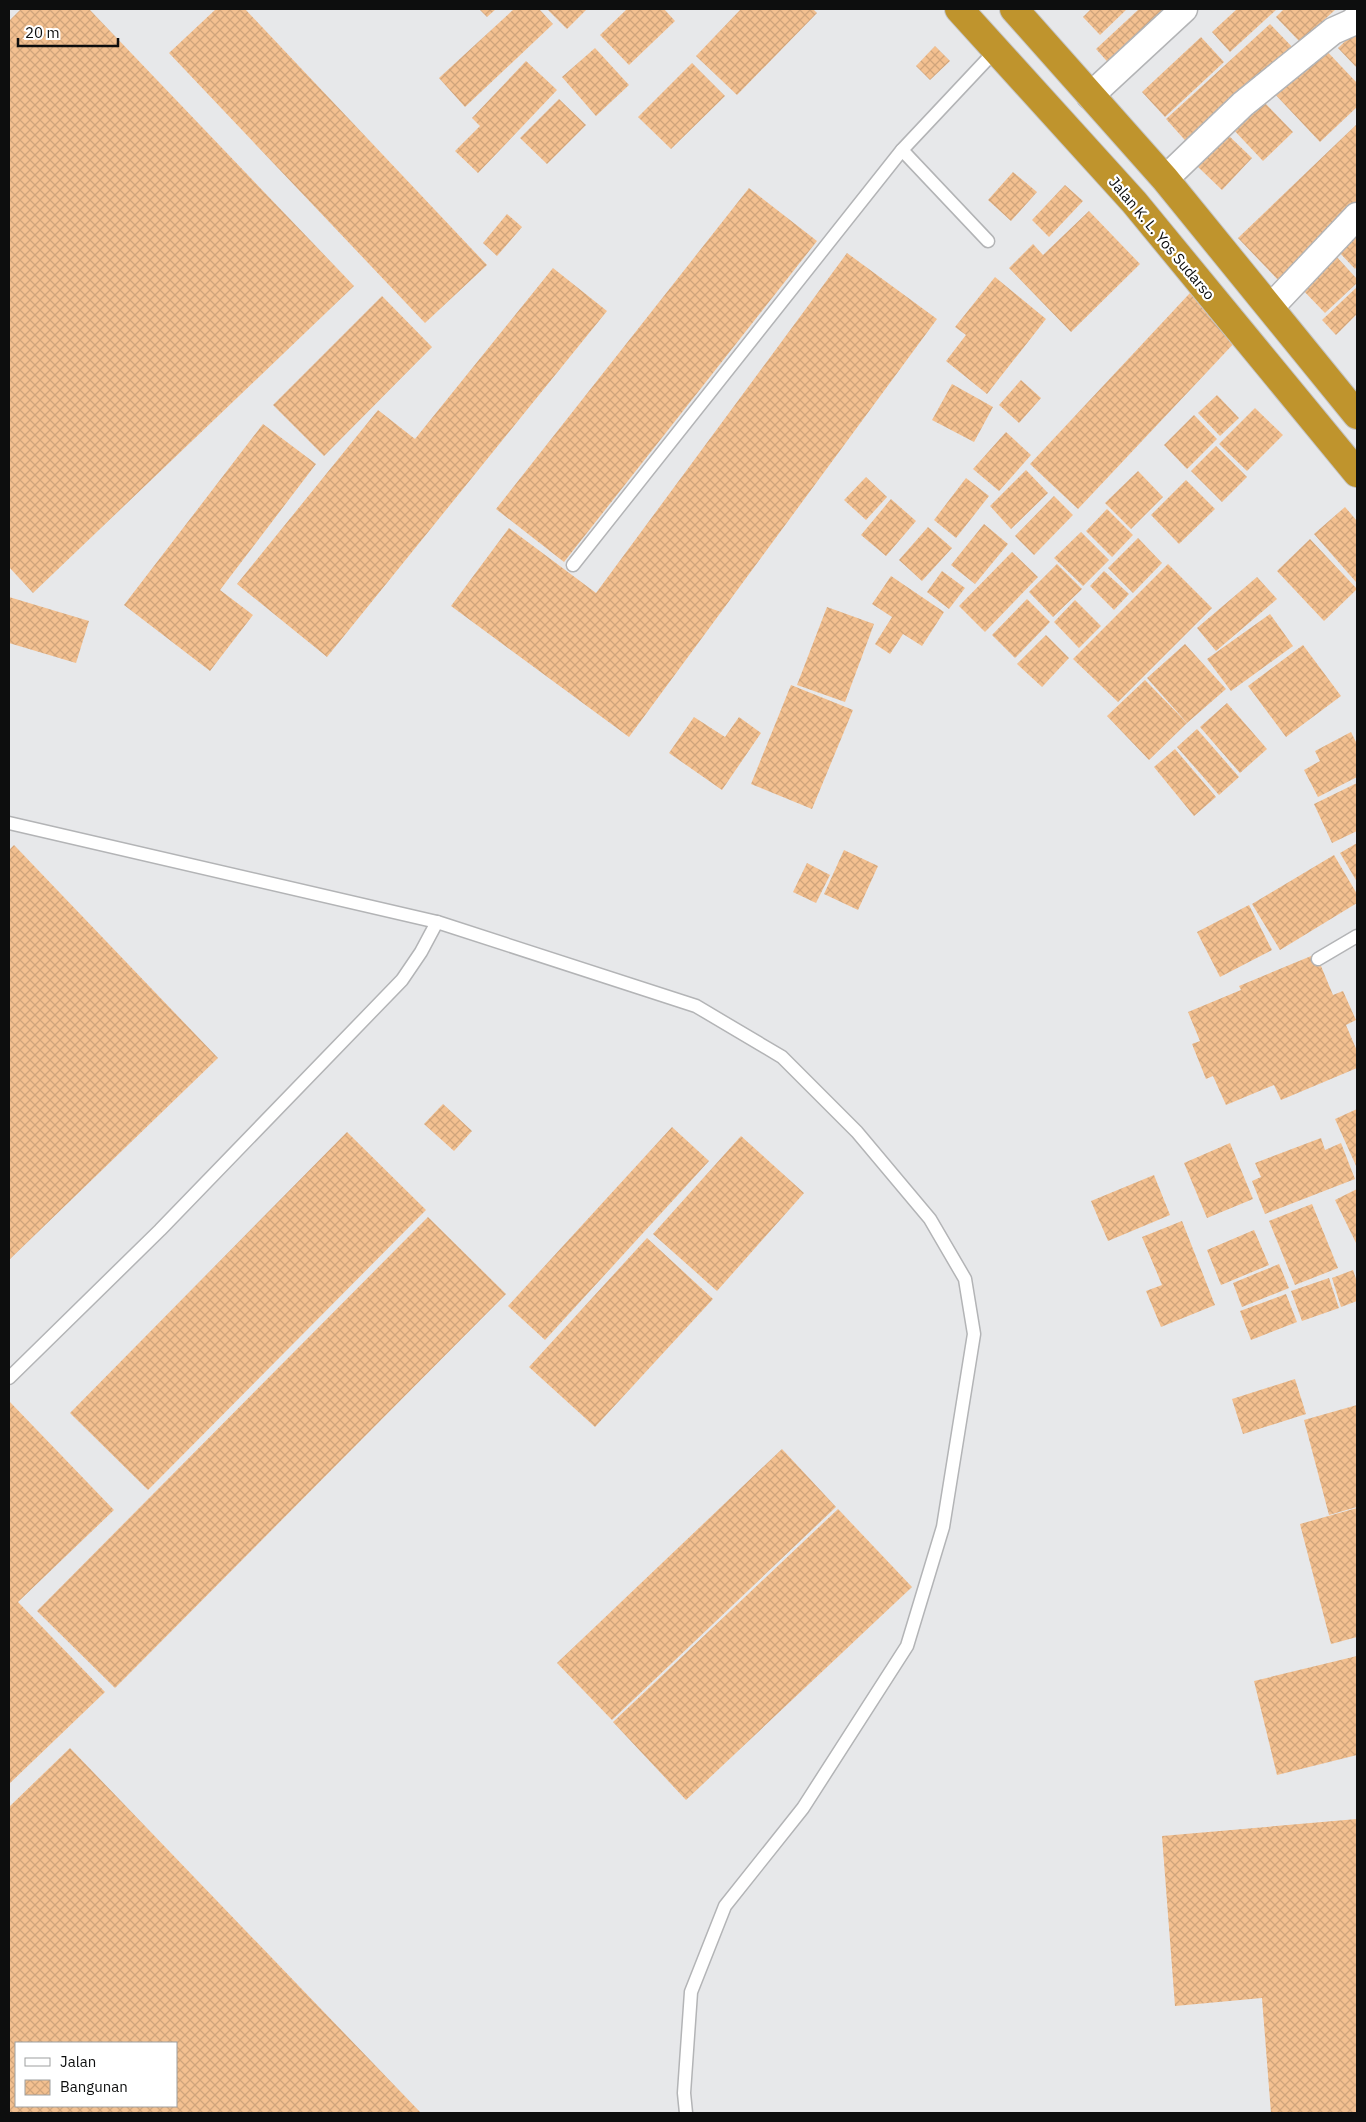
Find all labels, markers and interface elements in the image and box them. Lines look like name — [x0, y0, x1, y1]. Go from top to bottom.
scale bar — [18, 15, 118, 47]
text: 20 m — [25, 23, 60, 42]
street label: Jalan K. L. Yos Sudarso — [1105, 172, 1219, 304]
legend — [15, 2042, 178, 2107]
text: Jalan — [60, 2052, 96, 2071]
text: Bangunan — [60, 2077, 128, 2096]

